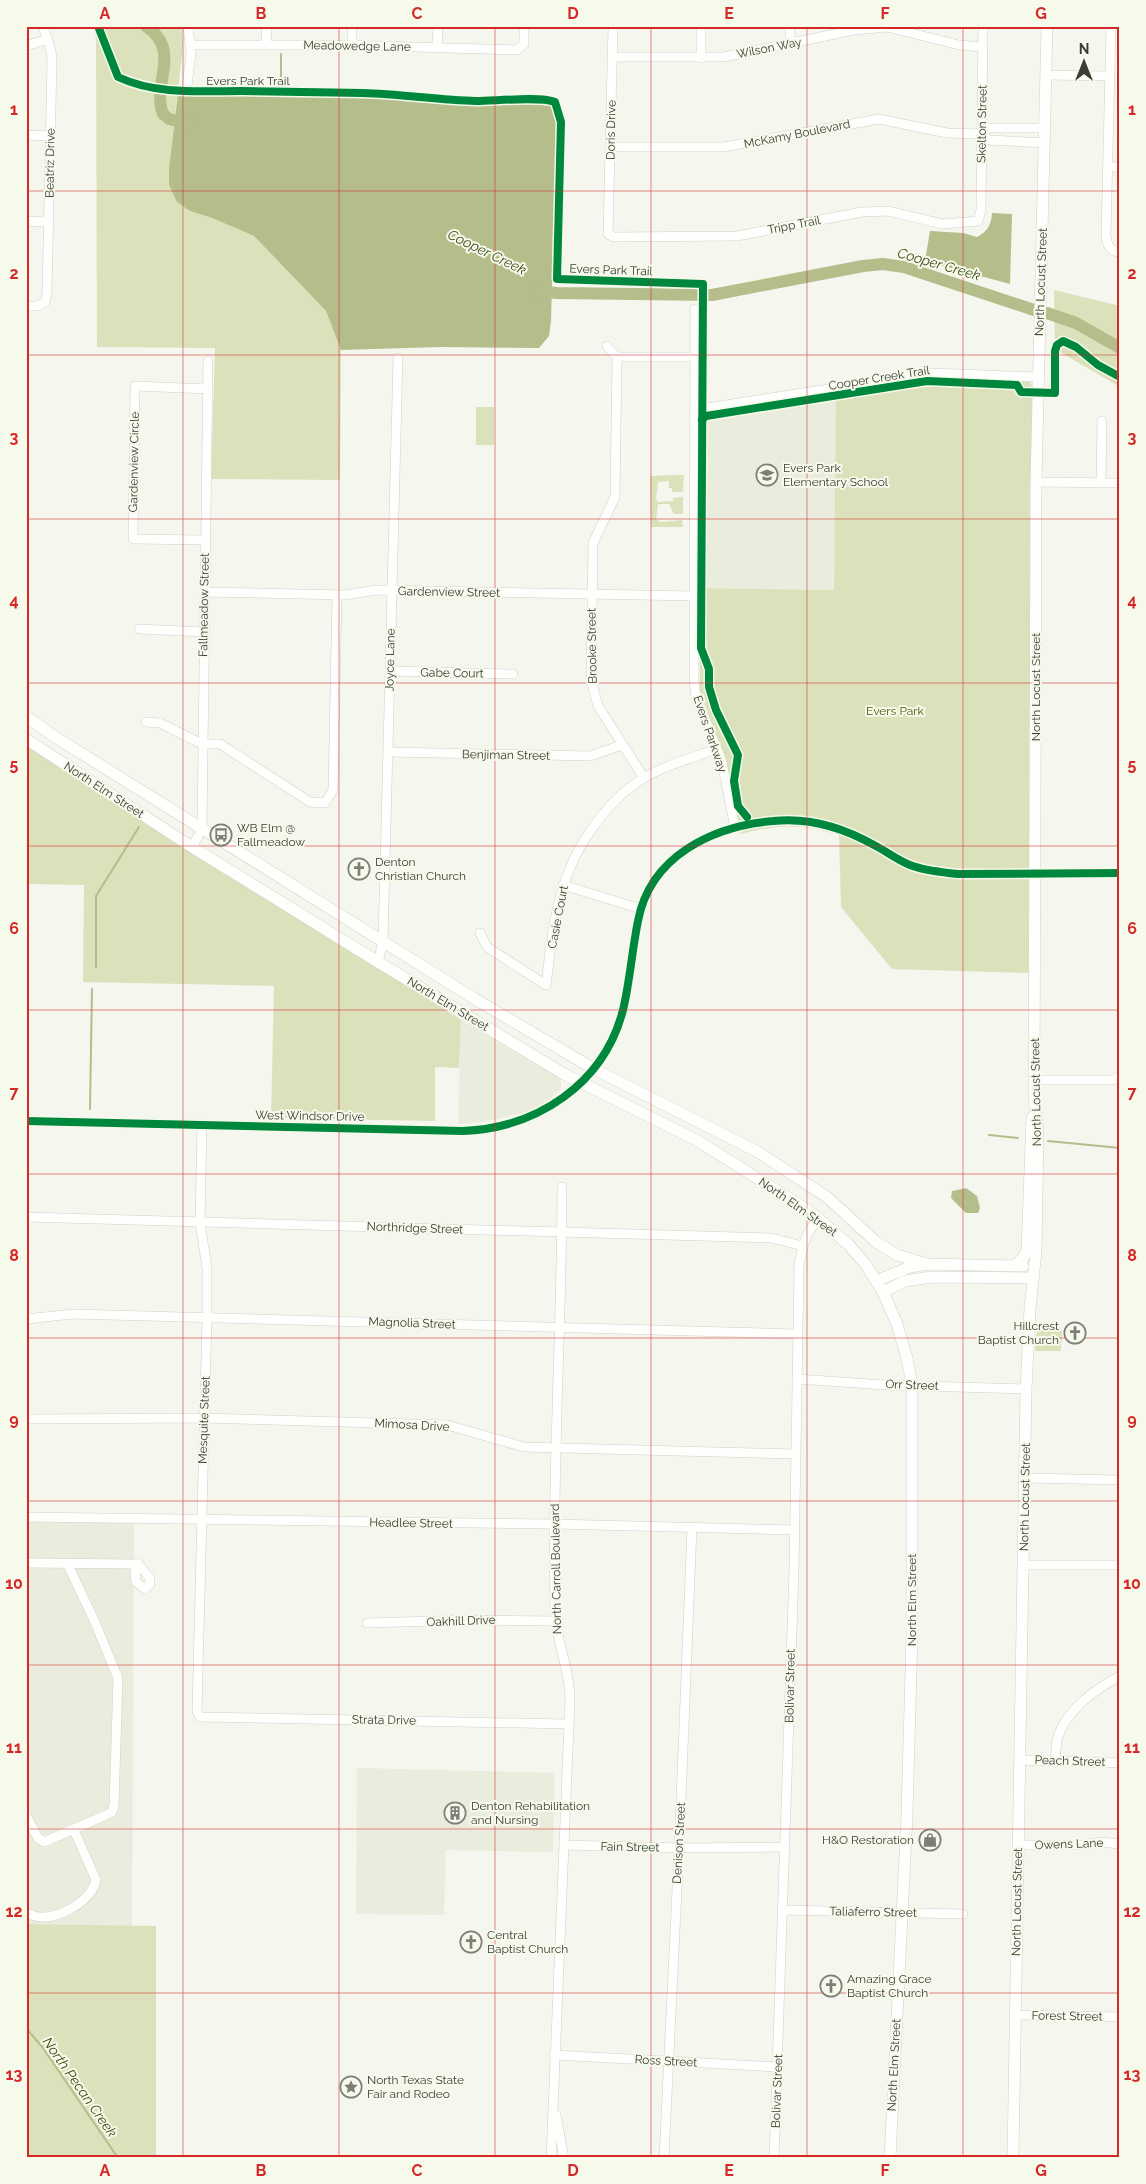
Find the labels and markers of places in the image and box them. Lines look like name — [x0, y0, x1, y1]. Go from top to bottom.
place label: Evers Park Elementary School — [783, 461, 889, 489]
school or university icon: Evers Park Elementary School — [755, 463, 779, 487]
place label: WB Elm @ Fallmeadow — [237, 821, 305, 849]
bus stop icon: WB Elm @ Fallmeadow — [209, 823, 233, 847]
place label: Denton Christian Church — [375, 855, 466, 883]
church icon: Denton Christian Church — [347, 857, 371, 881]
place label: Hillcrest Baptist Church — [978, 1319, 1059, 1347]
church icon: Hillcrest Baptist Church — [1063, 1321, 1087, 1345]
place label: Denton Rehabilitation and Nursing — [471, 1799, 590, 1827]
building icon: Denton Rehabilitation and Nursing — [443, 1801, 467, 1825]
shop icon: H&O Restoration — [918, 1828, 942, 1852]
place label: H&O Restoration — [822, 1833, 914, 1847]
place label: Central Baptist Church — [487, 1928, 568, 1956]
church icon: Central Baptist Church — [459, 1930, 483, 1954]
place label: Amazing Grace Baptist Church — [847, 1972, 932, 2000]
church icon: Amazing Grace Baptist Church — [819, 1974, 843, 1998]
place label: North Texas State Fair and Rodeo — [367, 2073, 464, 2101]
place icon: North Texas State Fair and Rodeo — [339, 2075, 363, 2099]

